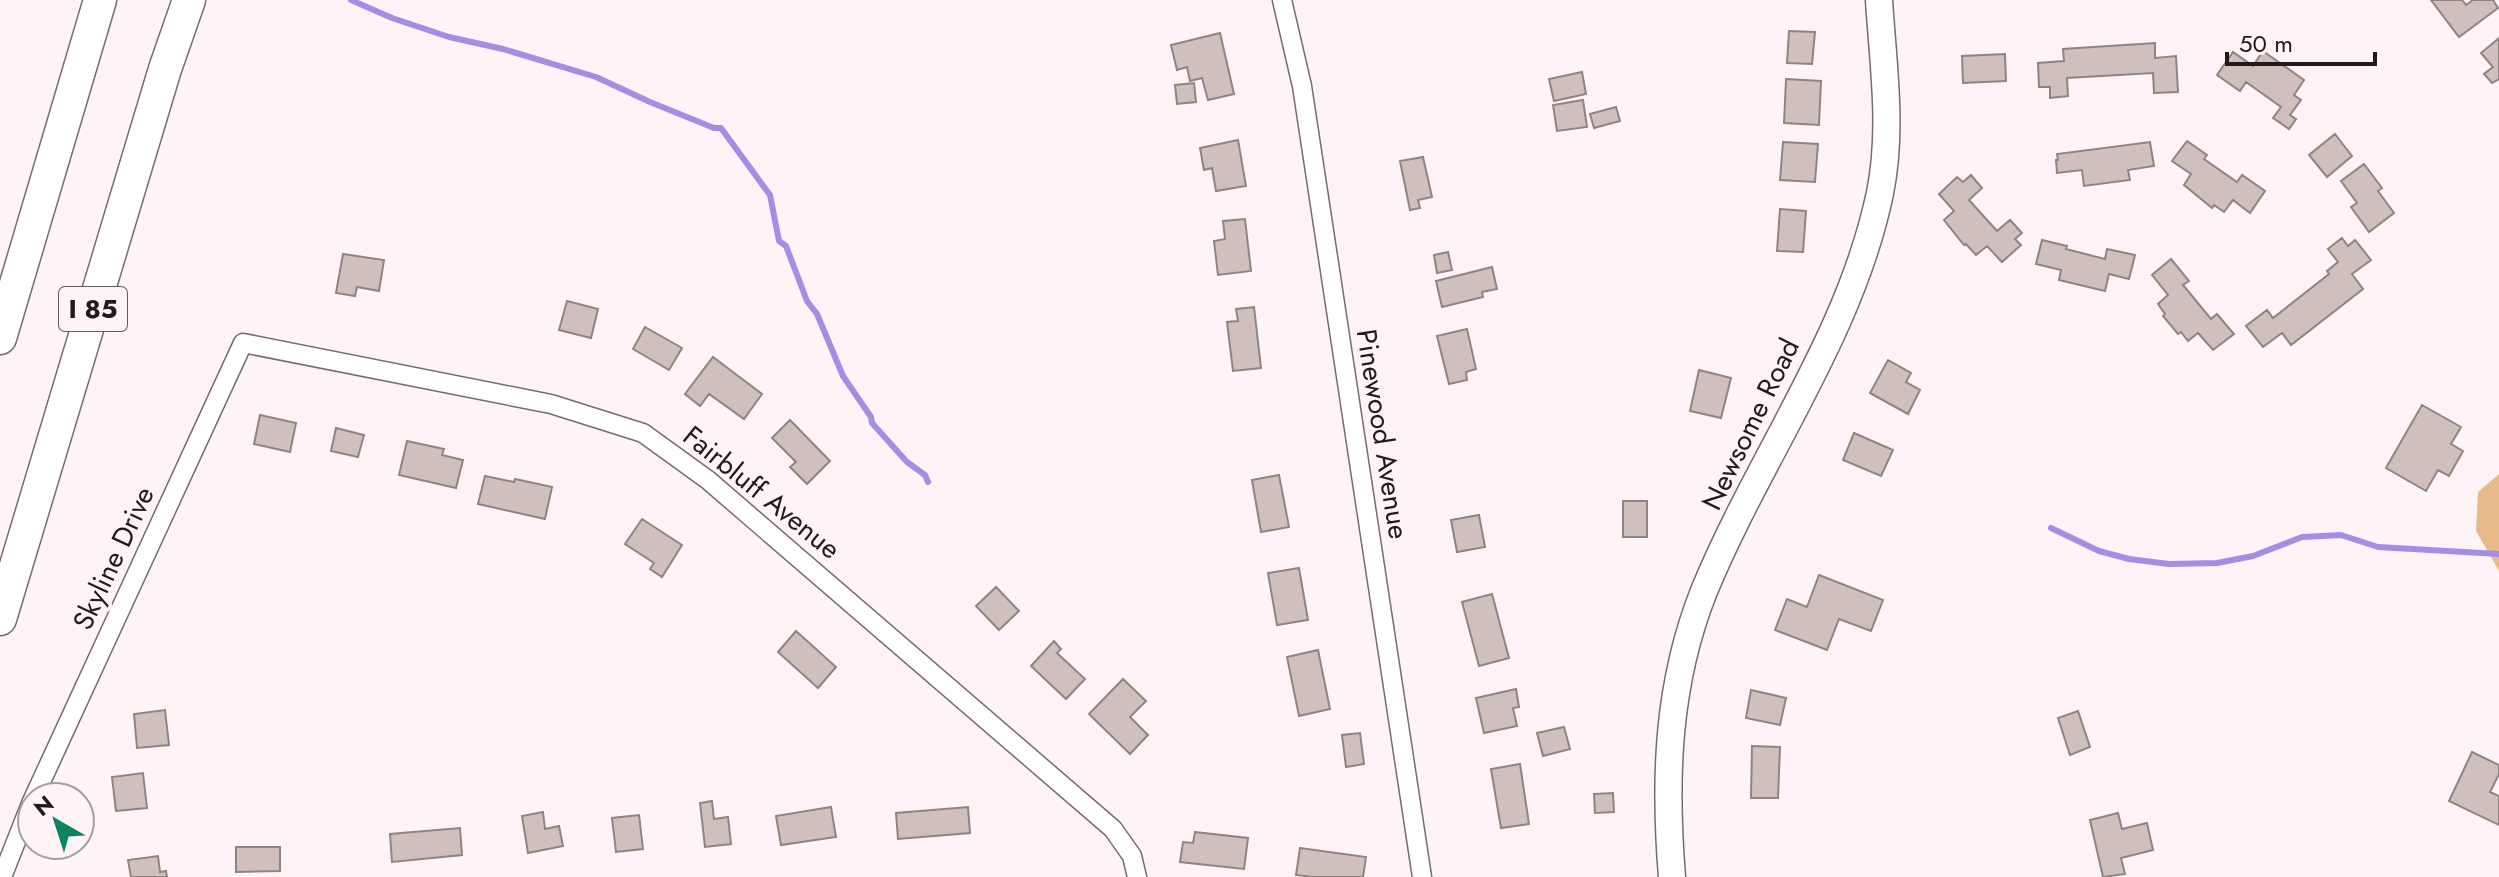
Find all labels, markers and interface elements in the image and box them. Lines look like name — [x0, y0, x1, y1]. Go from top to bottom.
scale bar — [2227, 16, 2375, 66]
text: 50 m — [2239, 26, 2293, 61]
road number: I 85 — [59, 287, 127, 331]
street label: Pinewood Avenue — [1346, 326, 1419, 542]
street label: Newsome Road — [1691, 331, 1810, 517]
street label: Fairbluff Avenue — [674, 416, 849, 569]
street label: Skyline Drive — [62, 480, 165, 637]
north arrow — [16, 781, 96, 861]
text: N — [27, 788, 60, 823]

